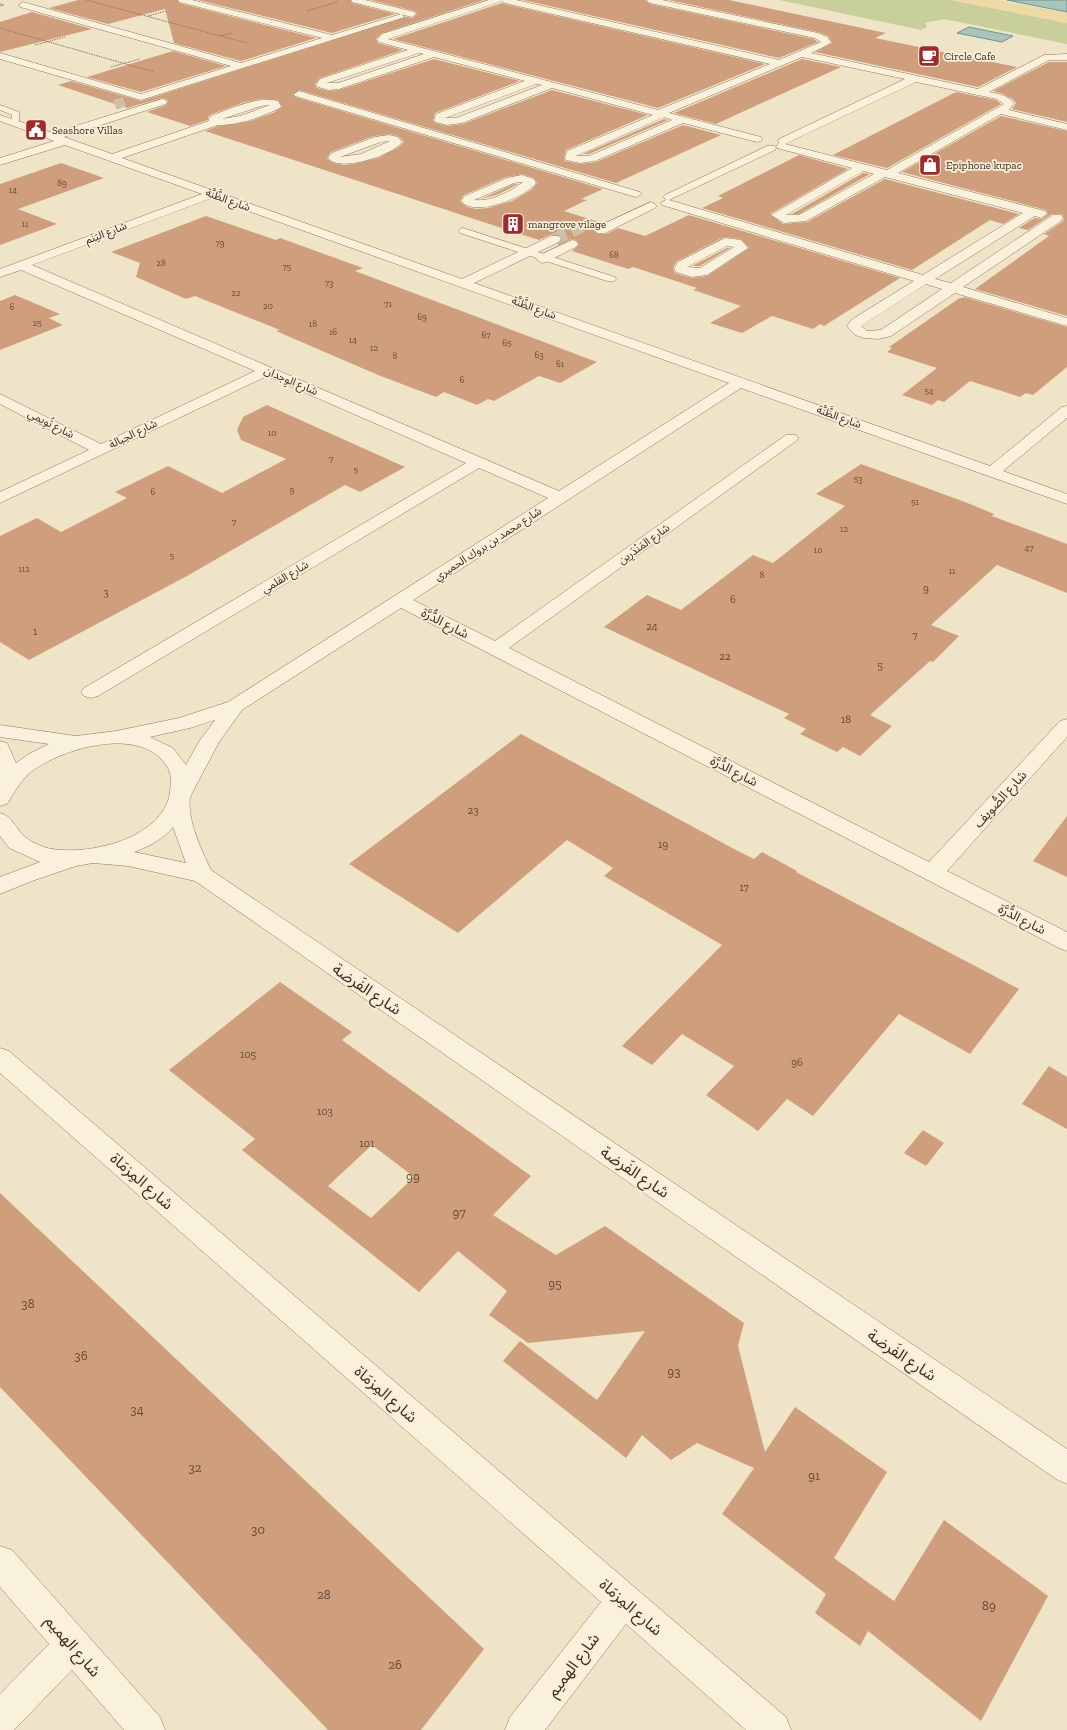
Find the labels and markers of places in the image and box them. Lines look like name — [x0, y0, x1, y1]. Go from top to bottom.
cafe icon: Circle Cafe — [916, 43, 942, 69]
place label: Circle Cafe — [944, 50, 996, 63]
public building icon: Seashore Villas — [23, 117, 49, 143]
place label: Seashore Villas — [52, 124, 123, 137]
shop icon: Epiphone kupac — [917, 152, 943, 178]
place label: Epiphone kupac — [946, 159, 1022, 172]
building icon: mangrove vilage — [500, 211, 526, 237]
place label: mangrove vilage — [528, 218, 606, 231]

